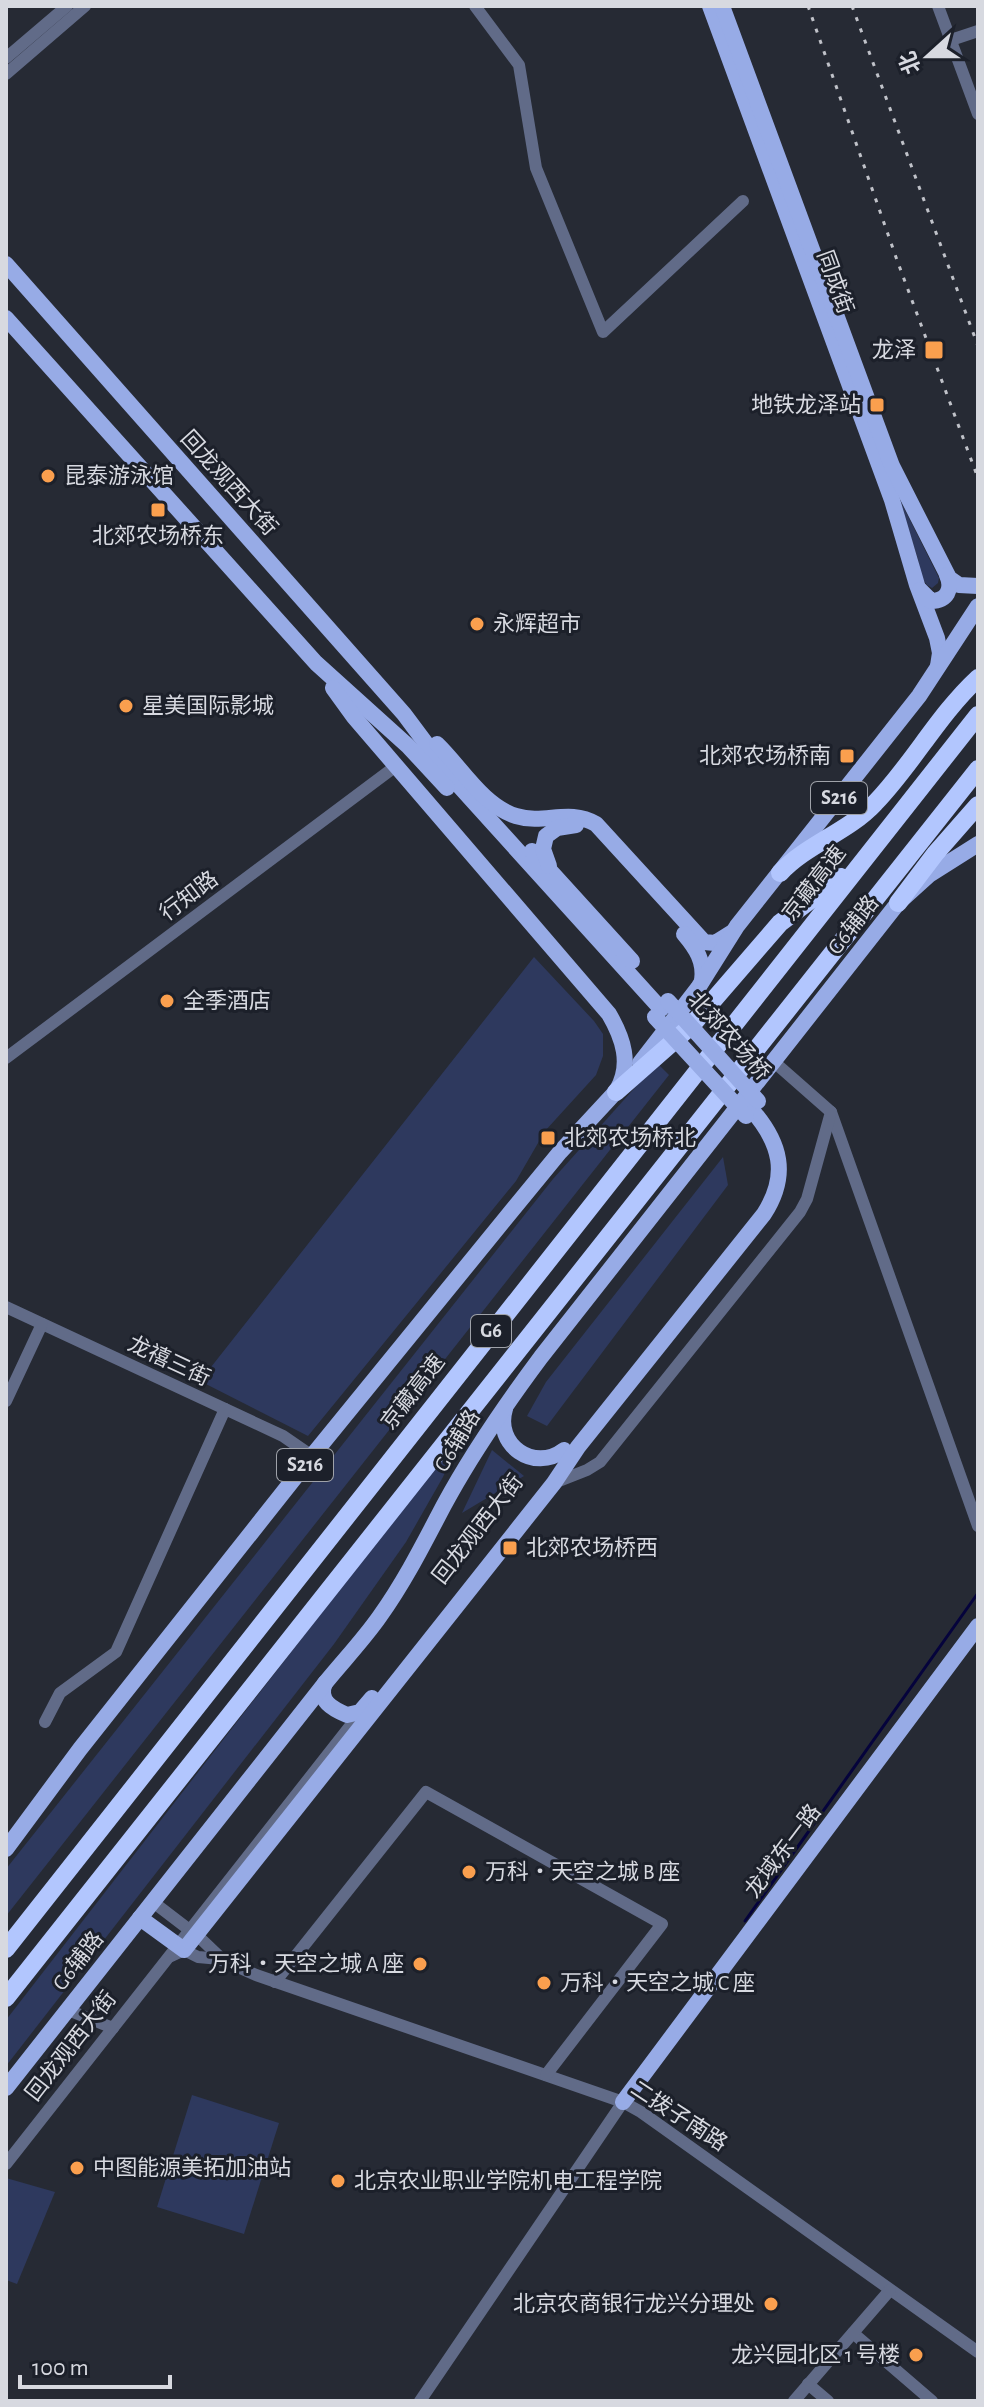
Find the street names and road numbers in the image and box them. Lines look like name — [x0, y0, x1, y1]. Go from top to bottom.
street label: 同成街 — [813, 247, 858, 317]
street label: 回龙观西大街 — [177, 426, 282, 539]
road number: S216 — [811, 782, 867, 814]
street label: 京藏高速 — [777, 841, 850, 924]
street label: 行知路 — [155, 867, 222, 925]
street label: G6辅路 — [823, 891, 882, 958]
street label: 北郊农场桥 — [684, 987, 775, 1084]
road number: G6 — [471, 1315, 511, 1347]
street label: 龙禧三街 — [124, 1332, 214, 1390]
street label: 京藏高速 — [376, 1350, 449, 1433]
street label: G6辅路 — [429, 1406, 484, 1476]
road number: S216 — [277, 1449, 333, 1481]
street label: 回龙观西大街 — [428, 1470, 527, 1588]
street label: 龙域东一路 — [740, 1800, 825, 1902]
street label: G6辅路 — [48, 1927, 107, 1994]
street label: 回龙观西大街 — [21, 1987, 120, 2105]
street label: 二拨子南路 — [627, 2076, 732, 2155]

